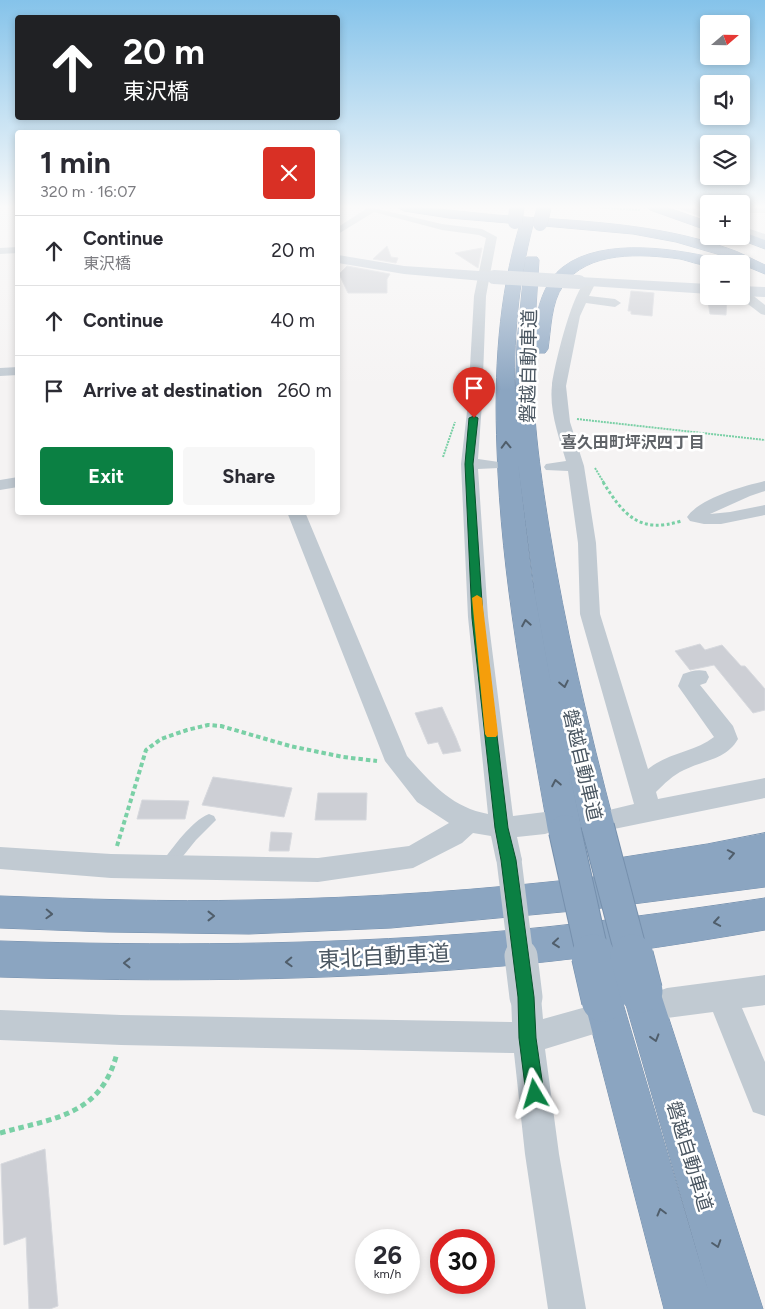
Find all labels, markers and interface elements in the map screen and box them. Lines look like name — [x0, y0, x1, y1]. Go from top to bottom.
north arrow — [700, 15, 750, 65]
map controls — [700, 15, 750, 305]
text: 20 m — [123, 31, 205, 73]
icon: ahead — [40, 35, 105, 100]
button: sound — [700, 75, 750, 125]
text: 東沢橋 — [123, 78, 189, 105]
button: layers — [700, 135, 750, 185]
text: 1 min — [40, 144, 111, 181]
button: close — [263, 147, 315, 199]
text: 320 m · 16:07 — [40, 182, 136, 201]
button: + — [700, 195, 750, 245]
text: Continue — [83, 227, 163, 250]
icon: ahead — [40, 237, 68, 265]
text: 20 m — [271, 239, 315, 262]
text: 東沢橋 — [83, 254, 131, 273]
button: − — [700, 255, 750, 305]
icon: ahead — [40, 307, 68, 335]
text: Continue — [83, 309, 163, 332]
text: 40 m — [270, 309, 315, 332]
street label: 磐越自動車道 — [516, 309, 541, 423]
pin — [453, 367, 495, 418]
icon: arrive — [460, 374, 488, 402]
icon: arrive — [40, 377, 68, 405]
text: Arrive at destination — [83, 379, 262, 402]
text: 260 m — [277, 379, 332, 402]
district label: 喜久田町坪沢四丁目 — [561, 433, 705, 452]
one-way arrow — [501, 440, 511, 448]
button: Exit — [40, 447, 173, 505]
button: Share — [183, 447, 315, 505]
one-way arrow — [522, 619, 532, 628]
one-way arrow — [558, 680, 569, 688]
street label: 磐越自動車道 — [558, 707, 607, 823]
one-way arrow — [551, 779, 561, 788]
one-way arrow — [727, 849, 736, 860]
one-way arrow — [45, 909, 53, 919]
one-way arrow — [208, 911, 215, 921]
one-way arrow — [713, 917, 721, 927]
one-way arrow — [552, 937, 560, 948]
street label: 東北自動車道 — [317, 940, 451, 973]
one-way arrow — [285, 956, 293, 967]
one-way arrow — [122, 958, 130, 968]
one-way arrow — [650, 1033, 660, 1041]
position arrow — [508, 1067, 560, 1119]
street label: 磐越自動車道 — [662, 1098, 717, 1214]
one-way arrow — [656, 1207, 667, 1216]
speed limit sign: 30 — [430, 1229, 495, 1294]
one-way arrow — [712, 1239, 722, 1247]
text: 26 — [373, 1240, 402, 1270]
text: km/h — [374, 1267, 401, 1281]

